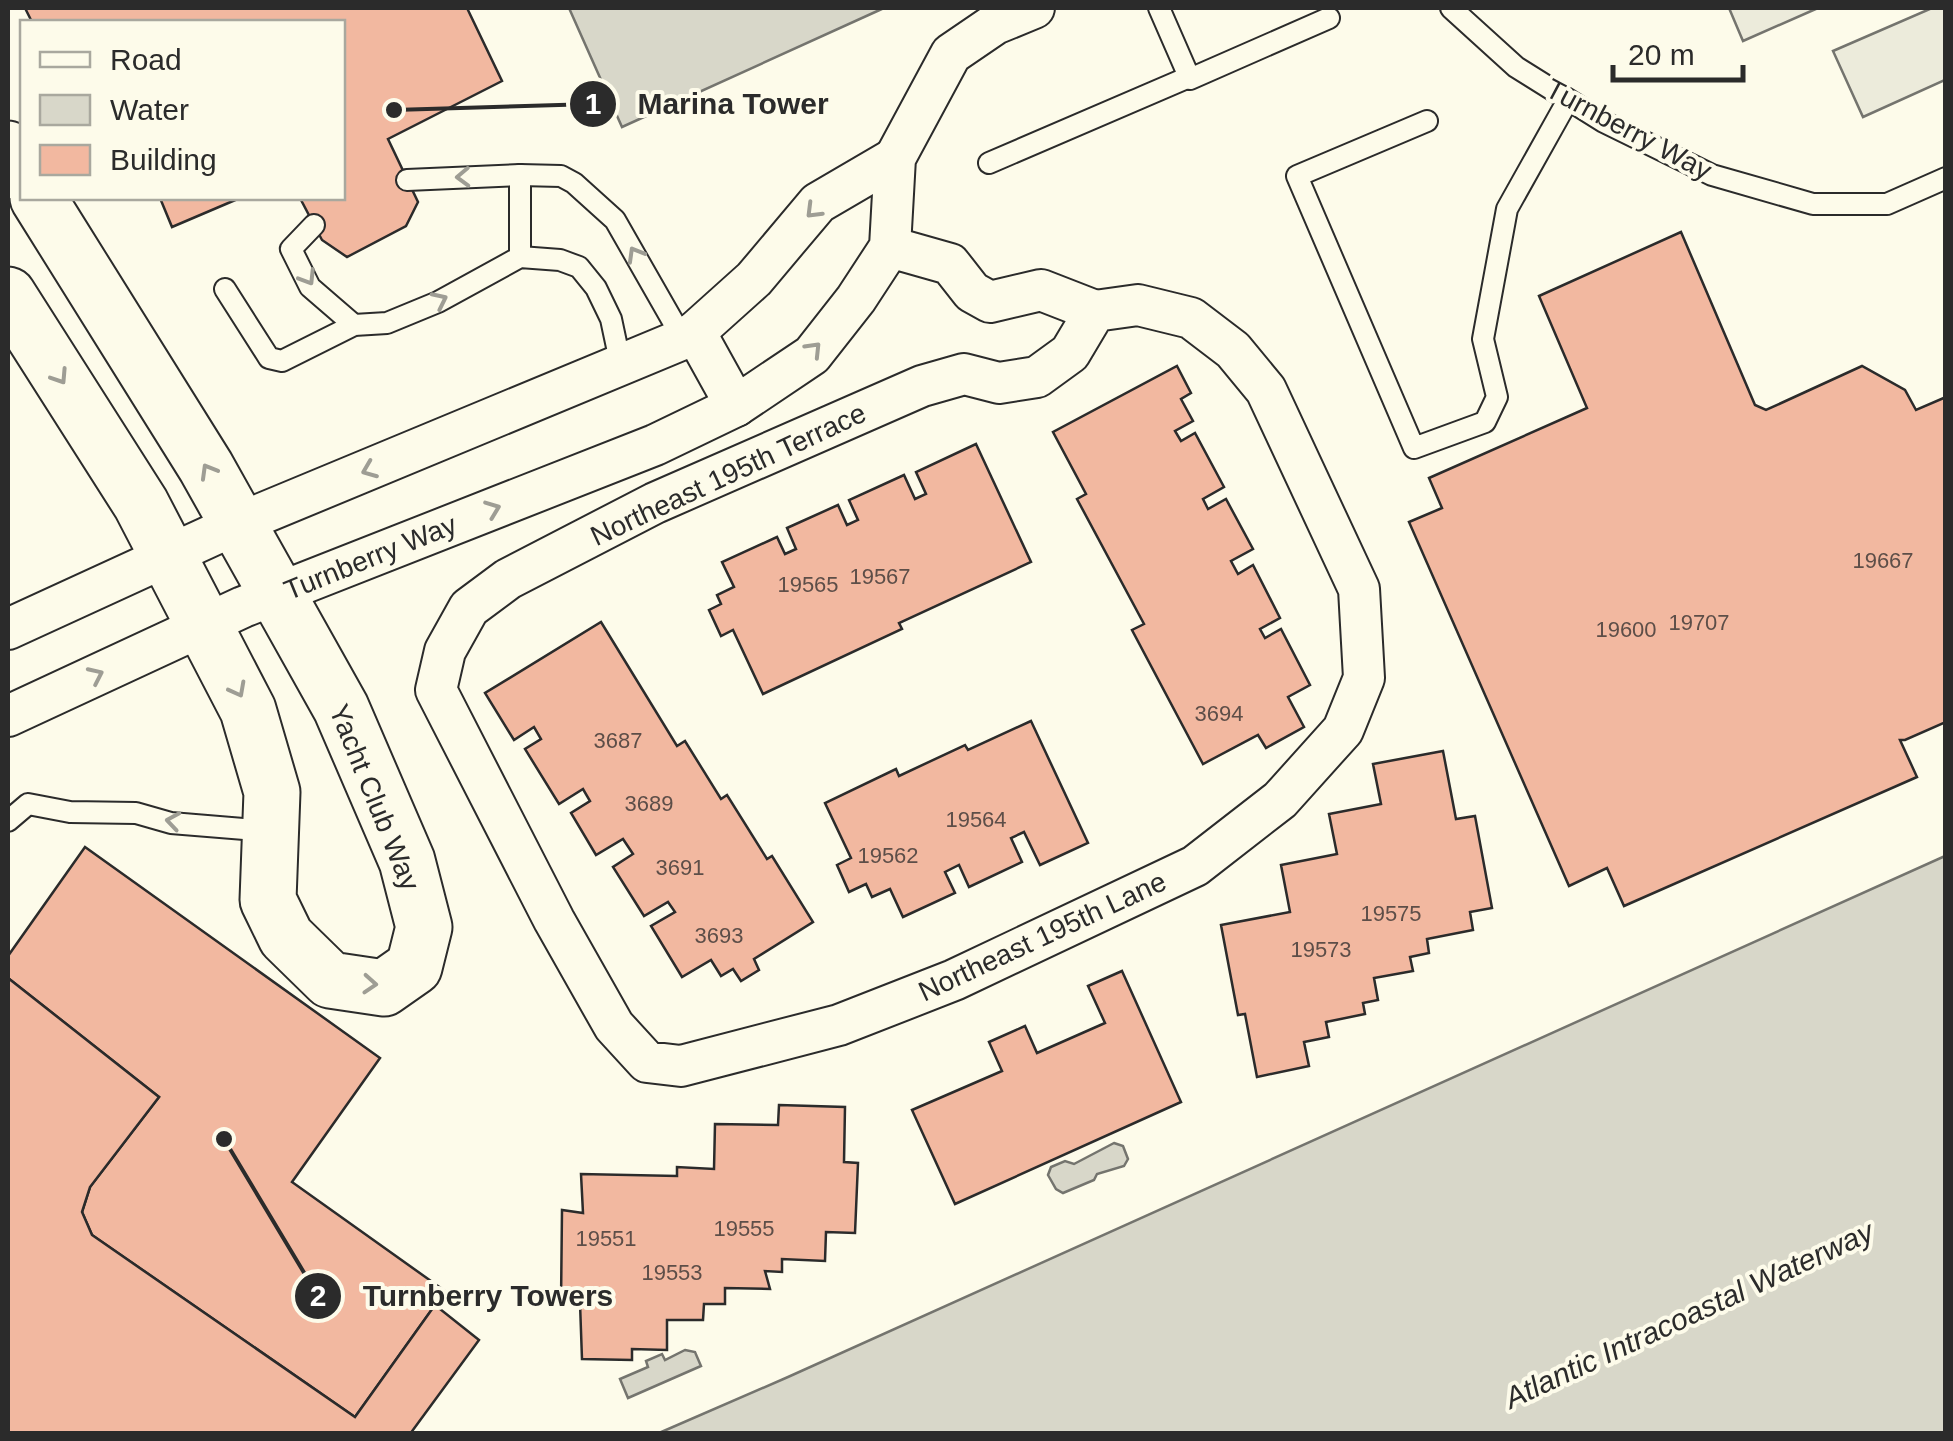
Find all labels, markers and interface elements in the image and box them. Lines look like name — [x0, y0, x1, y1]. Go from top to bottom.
legend — [20, 20, 345, 200]
scale bar — [1613, 20, 1743, 82]
text: 20 m — [1628, 38, 1695, 71]
text: Road — [110, 43, 182, 76]
street label: Turnberry Way — [1541, 73, 1717, 186]
callout: Marina Tower — [568, 74, 849, 134]
text: 1 — [585, 87, 601, 120]
text: Marina Tower — [637, 87, 829, 120]
text: Water — [110, 93, 189, 126]
text: Building — [110, 143, 217, 176]
one-way arrow — [455, 167, 471, 188]
one-way arrow — [807, 199, 825, 217]
one-way arrow — [627, 247, 647, 265]
one-way arrow — [295, 268, 314, 286]
one-way arrow — [430, 293, 448, 312]
one-way arrow — [802, 342, 820, 360]
one-way arrow — [47, 366, 66, 384]
street label: Northeast 195th Terrace — [586, 397, 871, 552]
one-way arrow — [361, 458, 379, 478]
one-way arrow — [201, 464, 220, 482]
one-way arrow — [483, 500, 500, 520]
street label: Turnberry Way — [280, 509, 461, 606]
house number: 19667 — [1852, 548, 1914, 573]
house number: 19567 — [849, 564, 911, 589]
house number: 19565 — [777, 572, 839, 597]
house number: 19707 — [1668, 610, 1730, 635]
house number: 19600 — [1595, 617, 1657, 642]
one-way arrow — [86, 667, 104, 687]
one-way arrow — [226, 679, 245, 697]
street label: Yacht Club Way — [323, 700, 426, 895]
house number: 3694 — [1195, 701, 1243, 726]
house number: 3687 — [594, 728, 642, 753]
house number: 3689 — [625, 791, 673, 816]
house number: 19564 — [945, 807, 1007, 832]
one-way arrow — [165, 812, 182, 833]
house number: 19562 — [857, 843, 919, 868]
house number: 3691 — [656, 855, 704, 880]
street label: Northeast 195th Lane — [914, 865, 1171, 1007]
house number: 19575 — [1360, 901, 1422, 926]
house number: 3693 — [695, 923, 743, 948]
house number: 19573 — [1290, 937, 1352, 962]
one-way arrow — [362, 973, 378, 995]
water label: Atlantic Intracoastal Waterway — [1497, 1214, 1880, 1415]
house number: 19555 — [713, 1216, 775, 1241]
house number: 19551 — [575, 1226, 637, 1251]
house number: 19553 — [641, 1260, 703, 1285]
callout: Turnberry Towers — [293, 1266, 634, 1326]
text: 2 — [310, 1279, 326, 1312]
text: Turnberry Towers — [363, 1279, 613, 1312]

